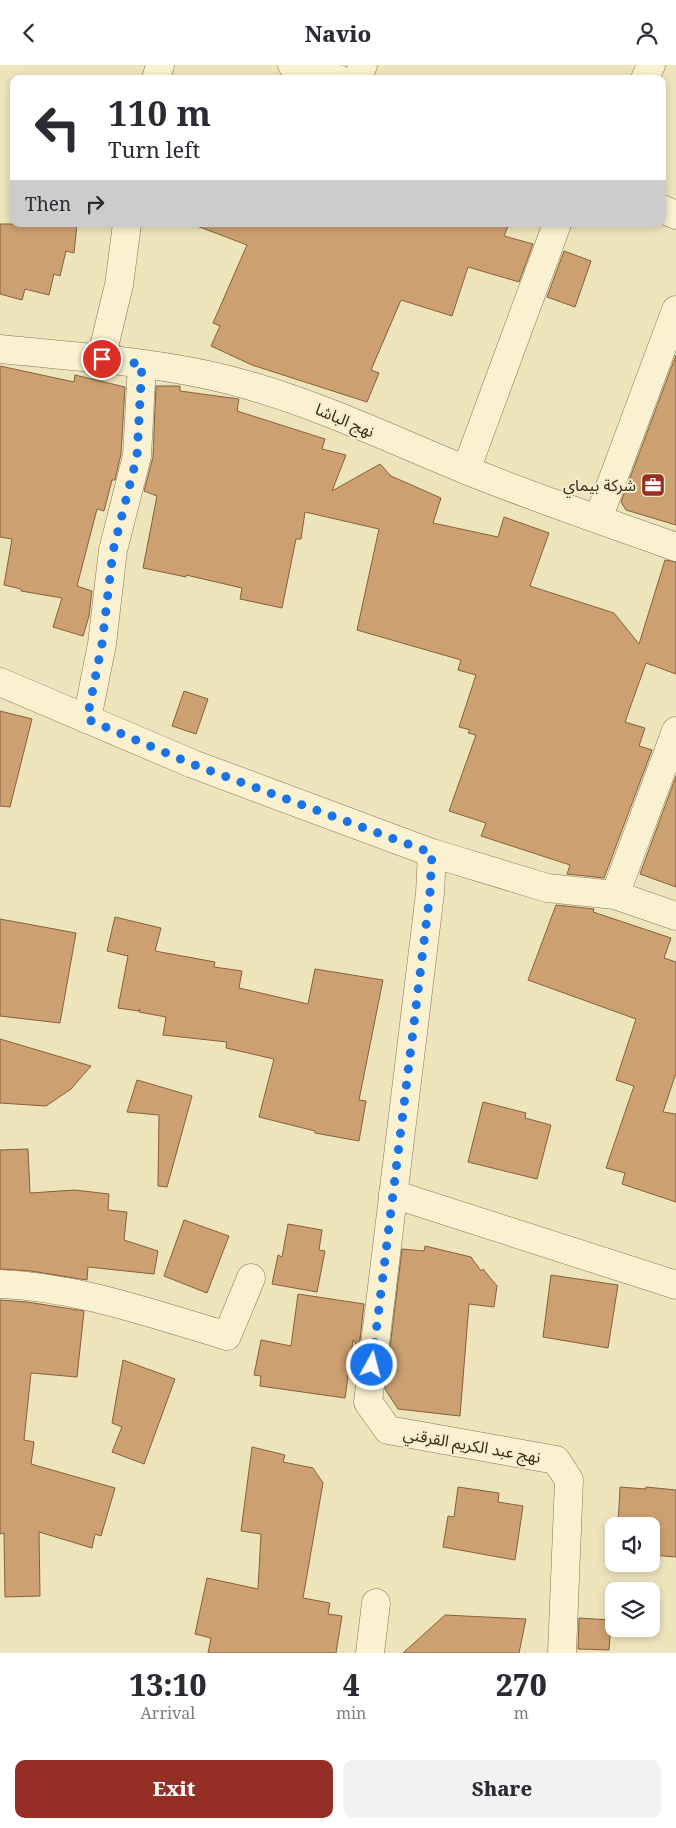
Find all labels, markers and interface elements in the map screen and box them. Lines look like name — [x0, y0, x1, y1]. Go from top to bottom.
text: Navio — [305, 18, 371, 48]
icon: back — [15, 19, 43, 47]
icon: person — [633, 19, 661, 47]
text: 110 m — [108, 89, 211, 136]
icon: left — [25, 95, 90, 160]
text: Turn left — [108, 134, 200, 164]
icon: right — [81, 190, 109, 218]
text: Then — [25, 191, 71, 217]
pin — [81, 338, 123, 380]
icon: arrive — [88, 345, 116, 373]
street label: نهج الباشا — [311, 398, 378, 444]
office icon: شركة بيماي — [640, 472, 666, 498]
place label: شركة بيماي — [563, 474, 636, 498]
position arrow — [345, 1338, 397, 1390]
street label: نهج عبد الكريم القرقني — [401, 1422, 542, 1470]
map controls — [605, 1517, 660, 1637]
button: sound — [605, 1517, 660, 1572]
button: layers — [605, 1582, 660, 1637]
text: 13:10 — [129, 1664, 207, 1705]
text: 4 — [343, 1664, 360, 1705]
text: 270 — [496, 1664, 547, 1705]
text: Arrival — [141, 1702, 195, 1724]
text: min — [336, 1702, 366, 1724]
text: m — [514, 1702, 529, 1724]
button: Exit — [15, 1760, 333, 1818]
button: Share — [343, 1760, 661, 1818]

